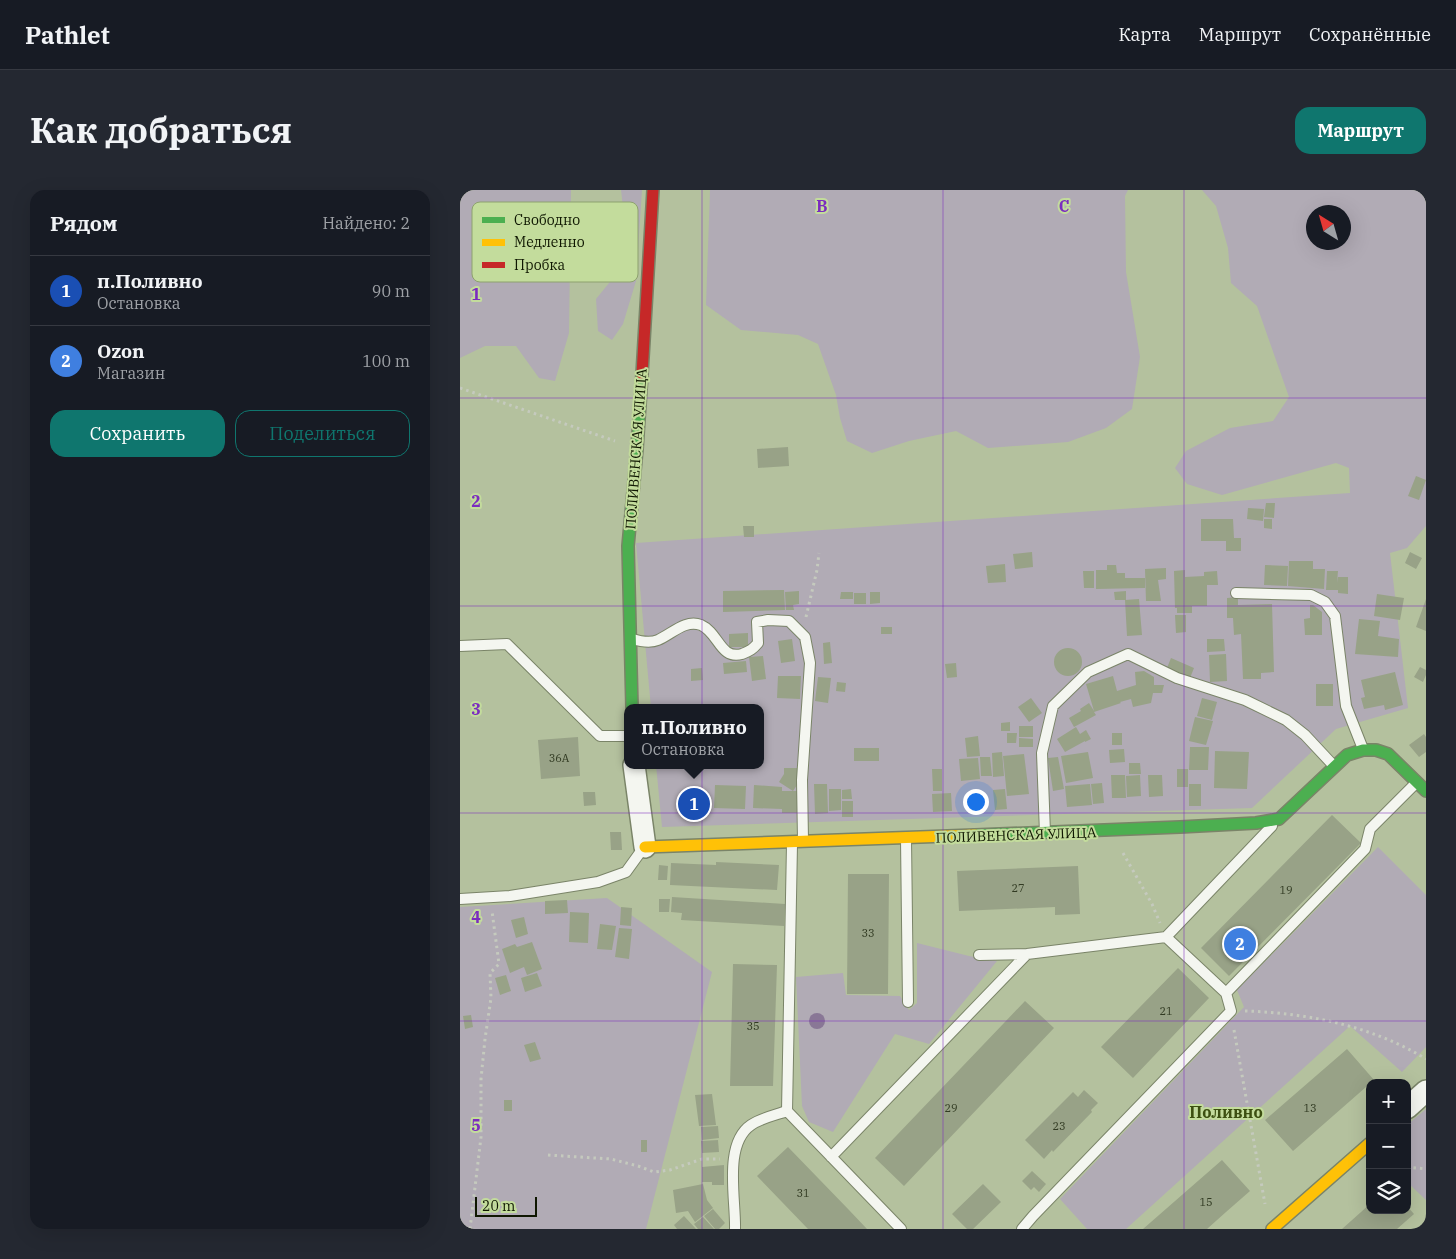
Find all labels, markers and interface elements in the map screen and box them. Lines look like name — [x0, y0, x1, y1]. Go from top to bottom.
text: Pathlet — [25, 19, 110, 51]
text: Карта — [1118, 23, 1171, 46]
text: Маршрут — [1199, 23, 1281, 46]
text: Сохранённые — [1309, 23, 1431, 46]
text: Как добраться — [30, 107, 292, 153]
button: Маршрут — [1295, 107, 1426, 154]
text: B — [816, 196, 828, 216]
text: C — [1059, 196, 1069, 216]
legend — [472, 202, 638, 282]
north arrow — [1306, 205, 1351, 250]
text: Рядом — [50, 209, 118, 237]
text: Свободно — [514, 211, 580, 229]
text: Найдено: 2 — [322, 213, 410, 233]
text: Медленно — [514, 233, 585, 251]
text: Пробка — [514, 256, 565, 274]
text: п.Поливно — [97, 269, 202, 293]
text: 1 — [61, 281, 71, 301]
text: 90 m — [372, 281, 410, 301]
text: 1 — [471, 284, 481, 304]
text: Остановка — [97, 293, 180, 313]
text: Ozon — [97, 339, 145, 363]
text: 2 — [61, 351, 71, 371]
text: 100 m — [362, 351, 410, 371]
text: Магазин — [97, 363, 165, 383]
street label: ПОЛИВЕНСКАЯ УЛИЦА — [621, 368, 651, 530]
button: Сохранить — [50, 410, 225, 457]
button: Поделиться — [235, 410, 410, 457]
text: 2 — [471, 491, 481, 511]
text: 3 — [471, 699, 481, 719]
popup — [624, 704, 764, 769]
text: п.Поливно — [641, 715, 747, 739]
text: Остановка — [641, 739, 725, 759]
house number: 36А — [549, 751, 570, 765]
pin: 1 — [678, 785, 710, 823]
your location — [963, 789, 989, 815]
street label: ПОЛИВЕНСКАЯ УЛИЦА — [935, 823, 1097, 847]
house number: 27 — [1011, 881, 1025, 895]
house number: 19 — [1279, 883, 1293, 897]
text: 4 — [471, 907, 481, 927]
pin: 2 — [1224, 925, 1256, 963]
house number: 33 — [861, 926, 875, 940]
house number: 21 — [1159, 1004, 1173, 1018]
house number: 35 — [746, 1019, 760, 1033]
map controls — [1366, 1079, 1411, 1214]
button: + — [1366, 1079, 1411, 1124]
house number: 29 — [944, 1101, 958, 1115]
house number: 13 — [1303, 1101, 1317, 1115]
district label: Поливно — [1189, 1102, 1263, 1122]
text: 5 — [471, 1115, 481, 1135]
house number: 23 — [1052, 1119, 1066, 1133]
button: − — [1366, 1124, 1411, 1169]
button: layers — [1366, 1169, 1411, 1214]
house number: 31 — [796, 1186, 810, 1200]
scale bar — [475, 1194, 538, 1217]
house number: 15 — [1199, 1195, 1213, 1209]
text: 20 m — [482, 1197, 515, 1215]

